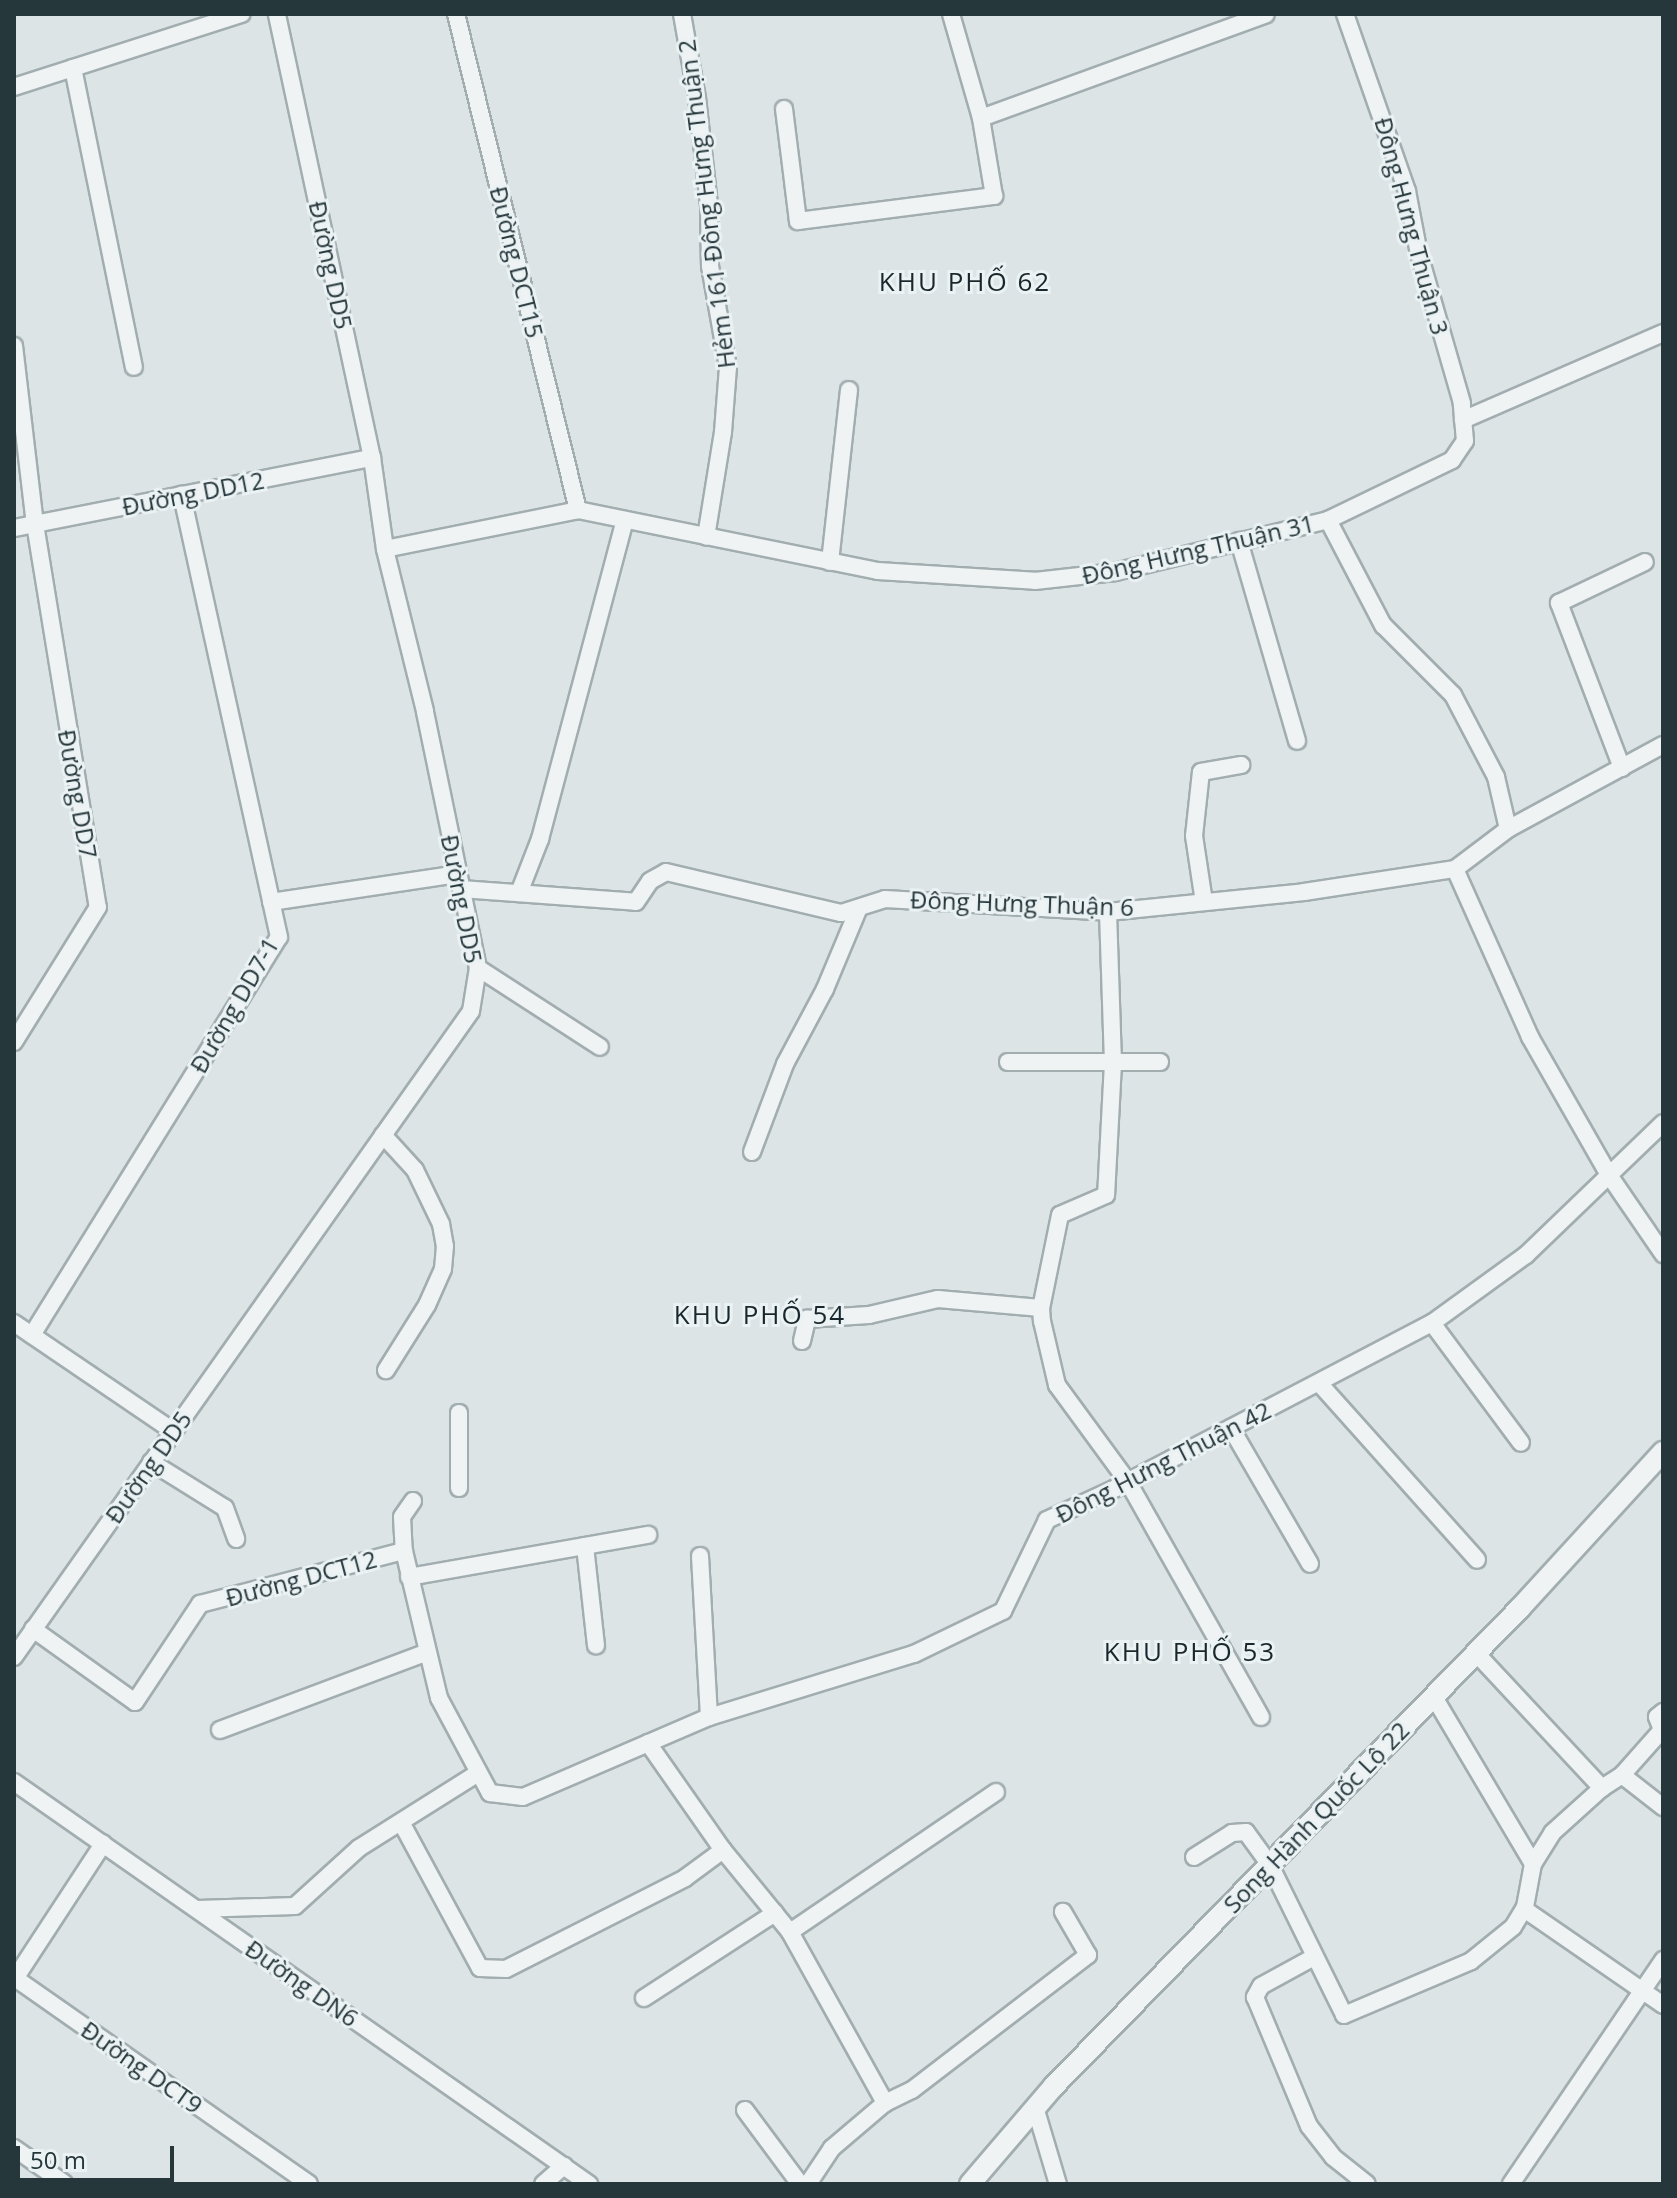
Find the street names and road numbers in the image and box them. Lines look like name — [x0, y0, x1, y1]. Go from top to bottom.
street label: Hẻm 161 Đông Hưng Thuận 2 — [672, 38, 740, 370]
street label: Đông Hưng Thuận 3 — [1369, 114, 1455, 338]
street label: Đường DCT15 — [484, 183, 550, 341]
street label: Đường DD5 — [303, 198, 359, 332]
street label: Đường DD12 — [119, 465, 267, 521]
street label: Đông Hưng Thuận 31 — [1079, 508, 1317, 590]
street label: Đường DD7 — [52, 727, 104, 861]
street label: Đường DD5 — [435, 832, 489, 966]
street label: Đông Hưng Thuận 6 — [910, 885, 1134, 921]
street label: Đường DD7-1 — [184, 932, 284, 1078]
street label: Đông Hưng Thuận 42 — [1051, 1395, 1275, 1529]
street label: Đường DD5 — [99, 1405, 197, 1529]
street label: Đường DCT12 — [222, 1544, 380, 1612]
street label: Song Hành Quốc Lộ 22 — [1217, 1715, 1415, 1919]
street label: Đường DN6 — [240, 1934, 364, 2032]
street label: Đường DCT9 — [76, 2015, 208, 2119]

